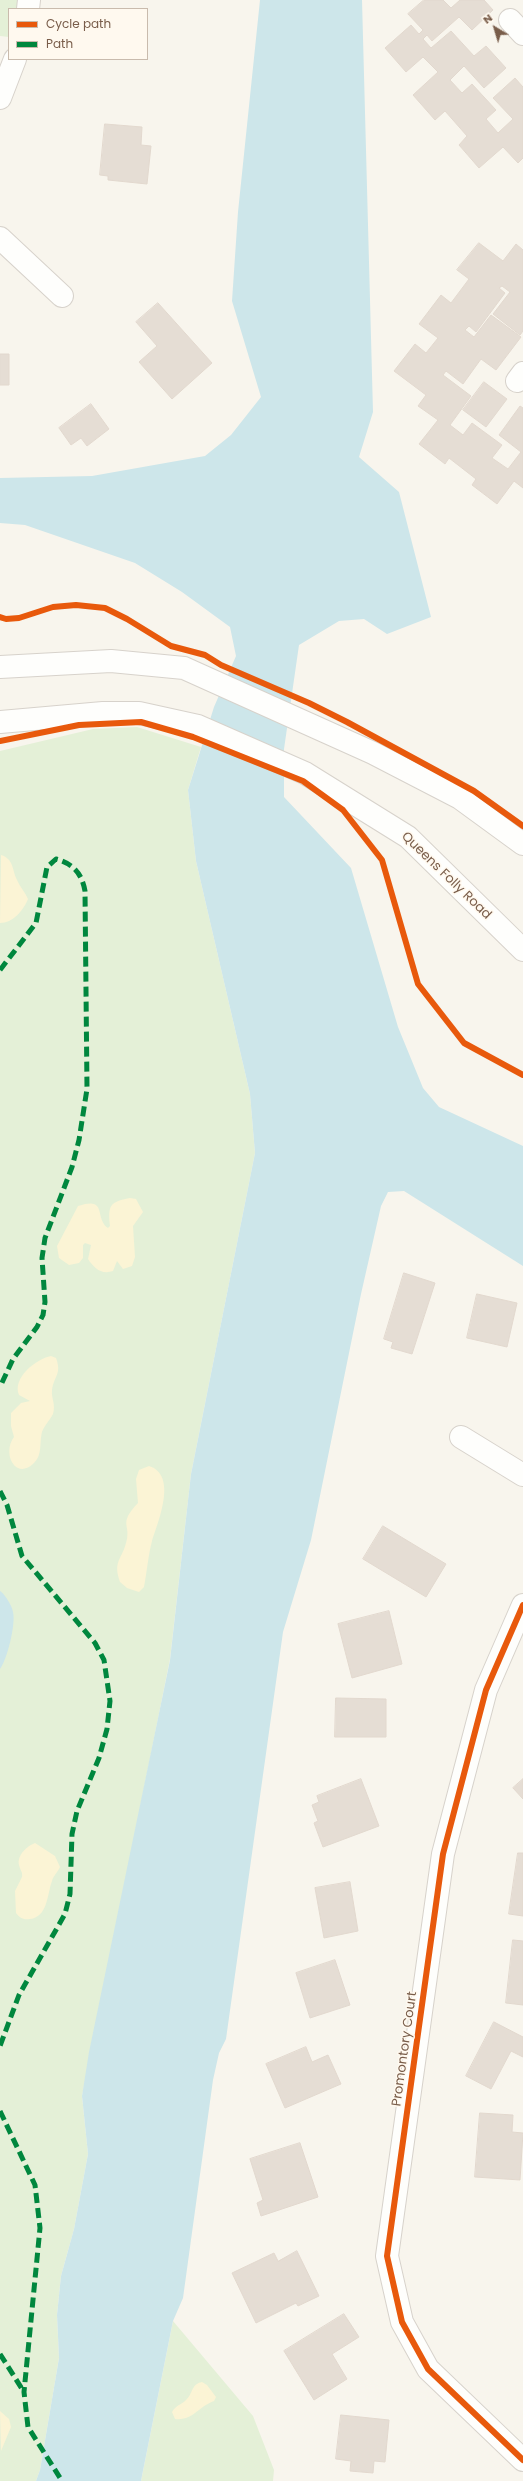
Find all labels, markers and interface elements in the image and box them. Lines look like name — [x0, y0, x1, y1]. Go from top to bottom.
legend — [8, 8, 148, 60]
north arrow — [475, 8, 515, 48]
text: N — [479, 10, 496, 27]
text: Cycle path — [46, 15, 111, 32]
text: Path — [46, 35, 73, 52]
street label: Queens Folly Road — [398, 829, 494, 923]
street label: Promontory Court — [389, 1991, 421, 2107]

